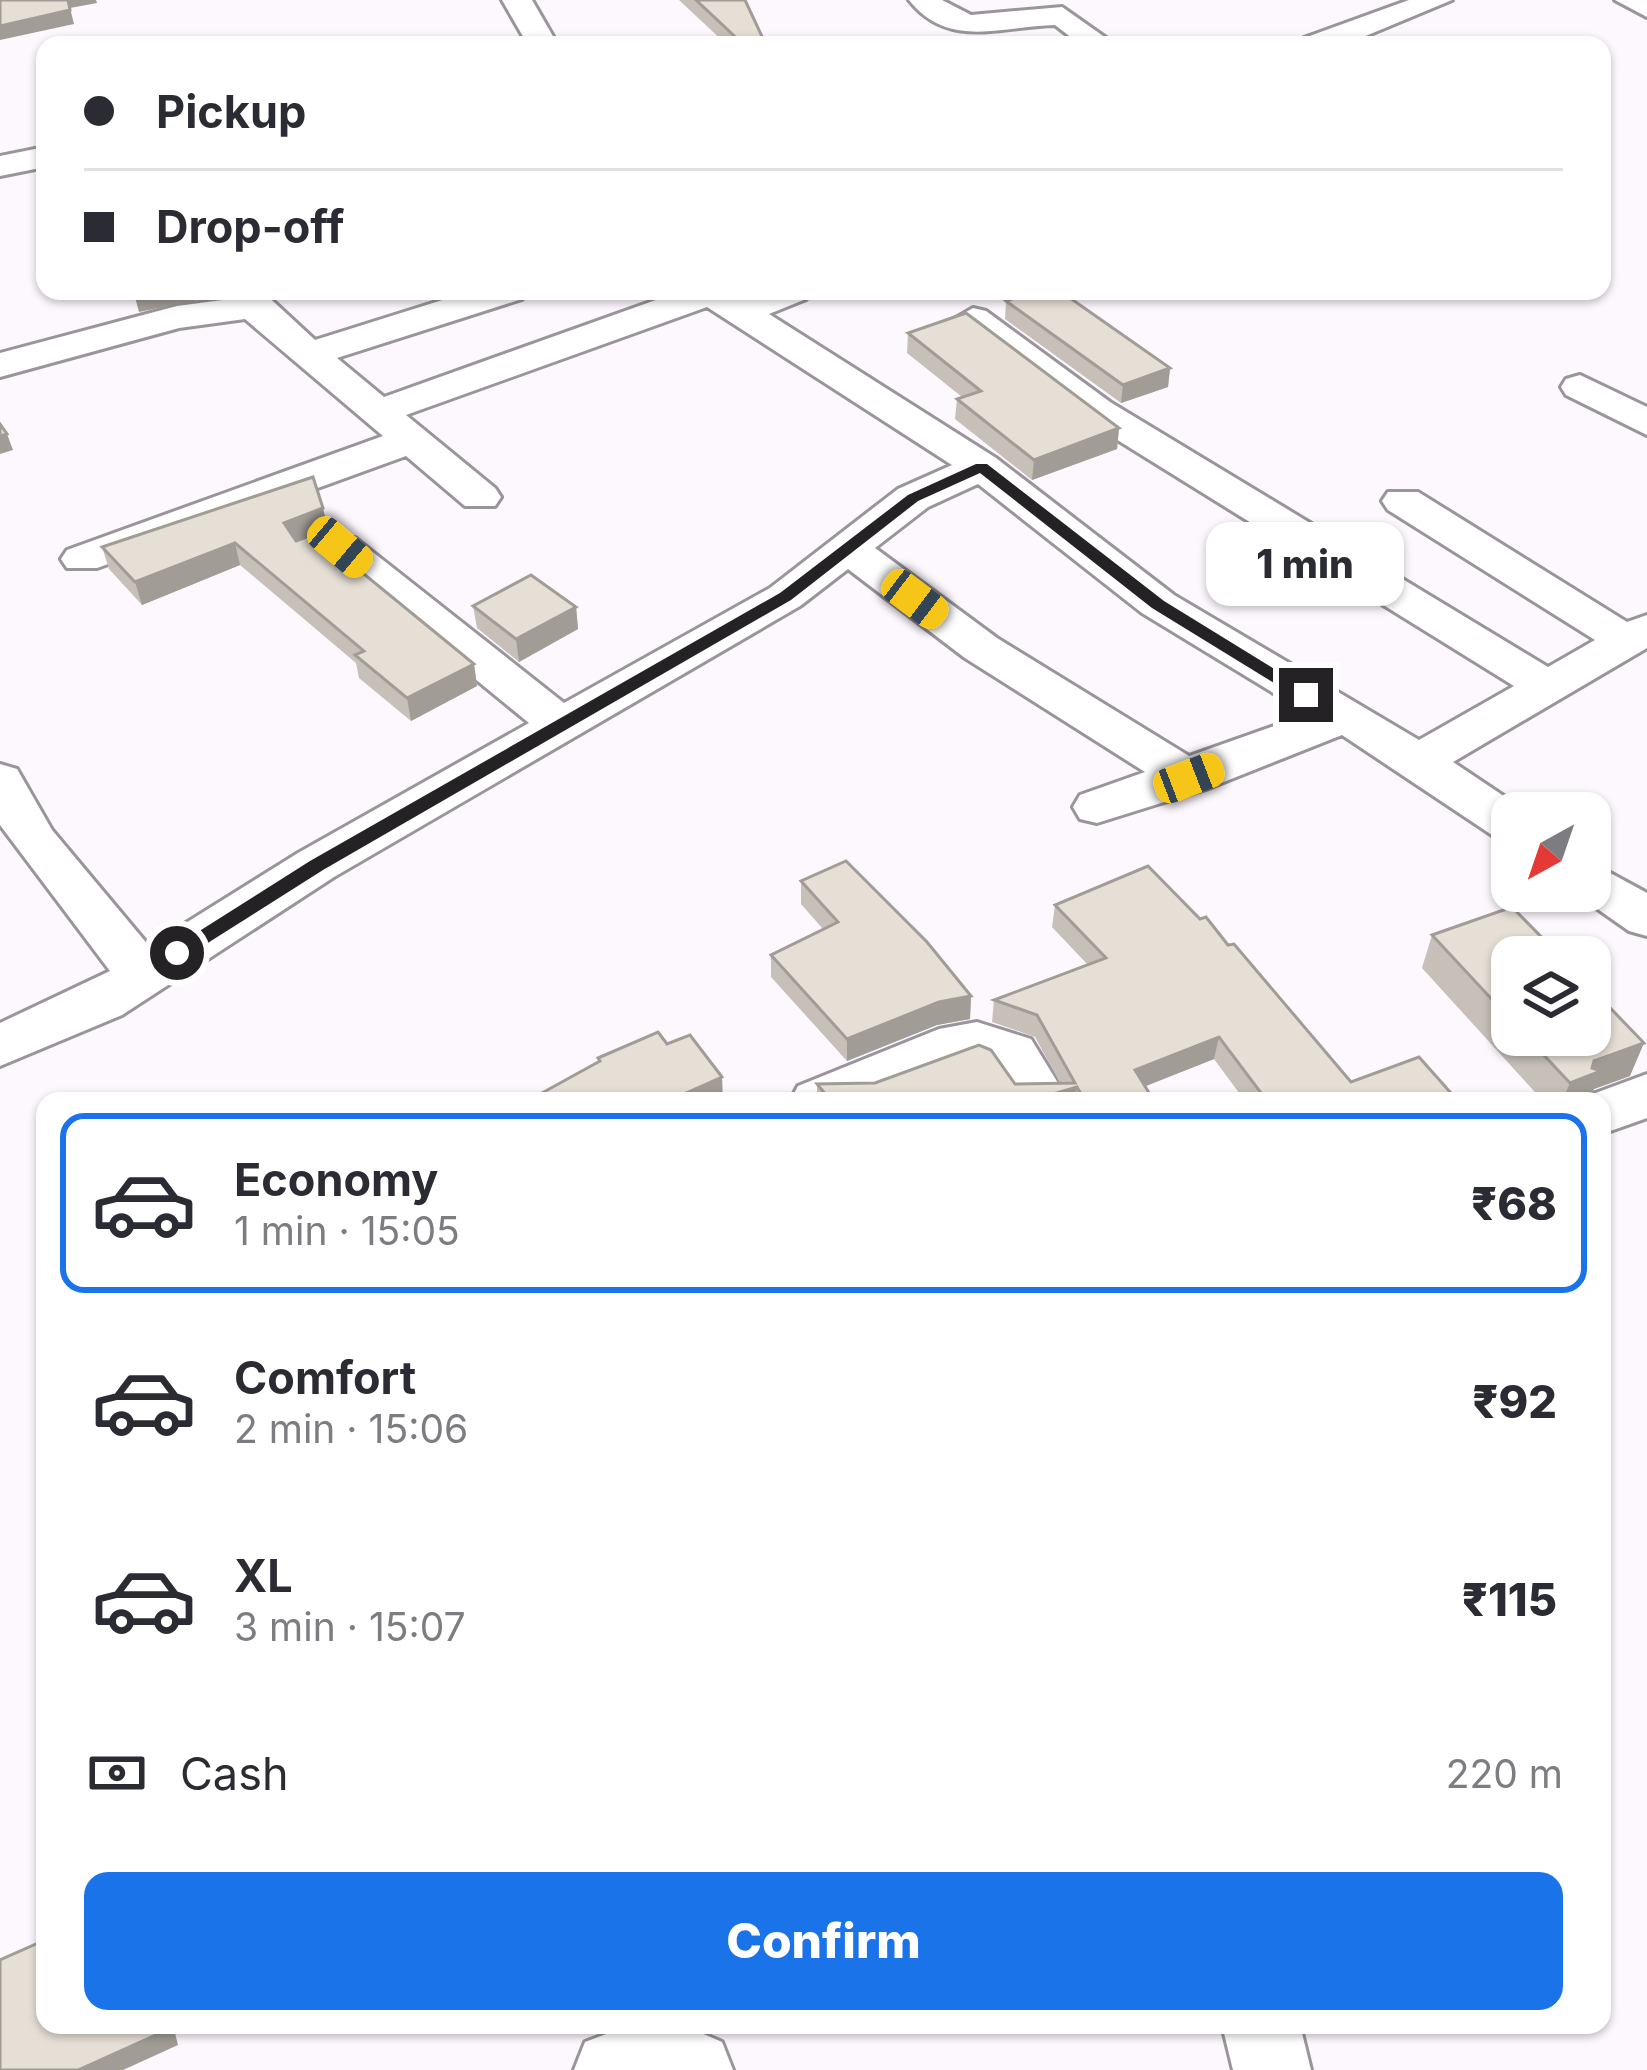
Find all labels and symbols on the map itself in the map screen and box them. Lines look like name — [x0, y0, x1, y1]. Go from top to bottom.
car — [301, 510, 379, 584]
callout: 1 min — [1207, 521, 1405, 605]
car — [875, 563, 955, 635]
route end — [1279, 668, 1333, 722]
car — [1149, 748, 1229, 808]
north arrow — [1491, 792, 1611, 912]
route start — [150, 926, 204, 980]

